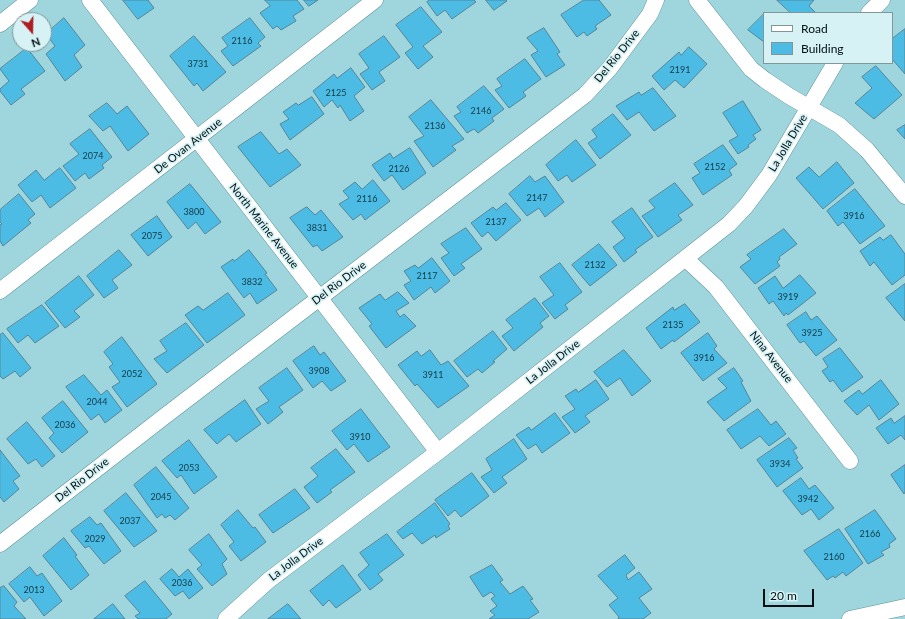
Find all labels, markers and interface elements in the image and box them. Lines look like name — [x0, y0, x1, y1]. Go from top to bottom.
north arrow — [12, 12, 52, 52]
legend — [763, 12, 893, 64]
text: Road — [801, 21, 828, 36]
street label: Del Rio Drive — [592, 27, 642, 85]
text: N — [30, 35, 42, 50]
house number: 2116 — [232, 36, 252, 46]
text: Building — [801, 41, 844, 56]
house number: 3731 — [188, 59, 208, 69]
house number: 2191 — [670, 65, 690, 75]
house number: 2125 — [326, 88, 346, 98]
house number: 2146 — [471, 106, 491, 116]
street label: La Jolla Drive — [766, 112, 810, 174]
street label: De Ovan Avenue — [152, 116, 224, 176]
house number: 2136 — [425, 121, 445, 131]
house number: 2074 — [83, 151, 103, 161]
house number: 2152 — [705, 162, 725, 172]
house number: 2126 — [389, 164, 409, 174]
street label: North Marine Avenue — [227, 181, 301, 271]
house number: 2147 — [527, 193, 547, 203]
house number: 2116 — [357, 194, 377, 204]
house number: 3800 — [184, 207, 204, 217]
house number: 3916 — [844, 211, 864, 221]
house number: 2137 — [486, 217, 506, 227]
house number: 3831 — [307, 223, 327, 233]
house number: 2075 — [142, 231, 162, 241]
street label: Del Rio Drive — [309, 258, 369, 308]
house number: 2132 — [585, 260, 605, 270]
house number: 2117 — [417, 271, 437, 281]
house number: 3832 — [242, 277, 262, 287]
house number: 3919 — [778, 292, 798, 302]
house number: 2135 — [663, 320, 683, 330]
house number: 3925 — [802, 328, 822, 338]
street label: Nina Avenue — [747, 329, 795, 385]
street label: La Jolla Drive — [524, 337, 582, 387]
house number: 3916 — [694, 353, 714, 363]
house number: 3908 — [309, 366, 329, 376]
house number: 2052 — [122, 369, 142, 379]
house number: 3911 — [423, 370, 443, 380]
house number: 2044 — [87, 397, 107, 407]
house number: 2036 — [55, 420, 75, 430]
house number: 3910 — [350, 432, 370, 442]
street label: Del Rio Drive — [53, 455, 111, 505]
house number: 3934 — [770, 459, 790, 469]
house number: 2053 — [179, 463, 199, 473]
house number: 2045 — [151, 492, 171, 502]
house number: 3942 — [798, 494, 818, 504]
house number: 2037 — [120, 516, 140, 526]
house number: 2166 — [860, 529, 880, 539]
house number: 2029 — [85, 534, 105, 544]
street label: La Jolla Drive — [266, 534, 326, 584]
house number: 2160 — [824, 552, 844, 562]
house number: 2036 — [172, 578, 192, 588]
scale bar — [765, 581, 816, 607]
house number: 2013 — [24, 585, 44, 595]
text: 20 m — [770, 588, 797, 603]

